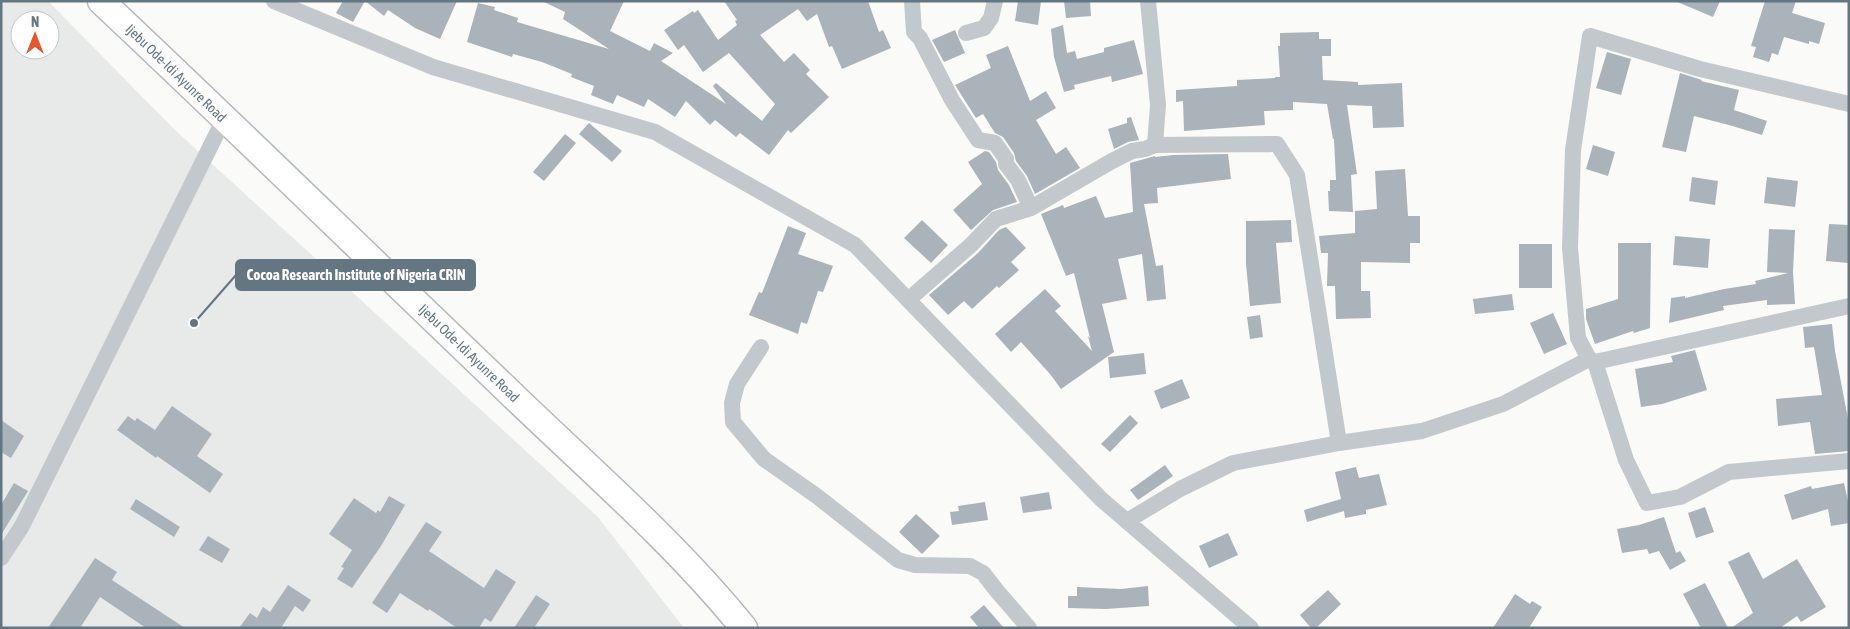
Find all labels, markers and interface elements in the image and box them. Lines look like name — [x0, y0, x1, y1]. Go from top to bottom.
north arrow — [10, 10, 60, 60]
text: N — [31, 14, 39, 30]
street label: Ijebu Ode-Idi Ayunre Road — [122, 21, 230, 125]
callout: Cocoa Research Institute of Nigeria CRIN — [236, 260, 475, 290]
text: Cocoa Research Institute of Nigeria CRIN — [246, 266, 466, 283]
street label: Ijebu Ode-Idi Ayunre Road — [415, 301, 523, 405]

